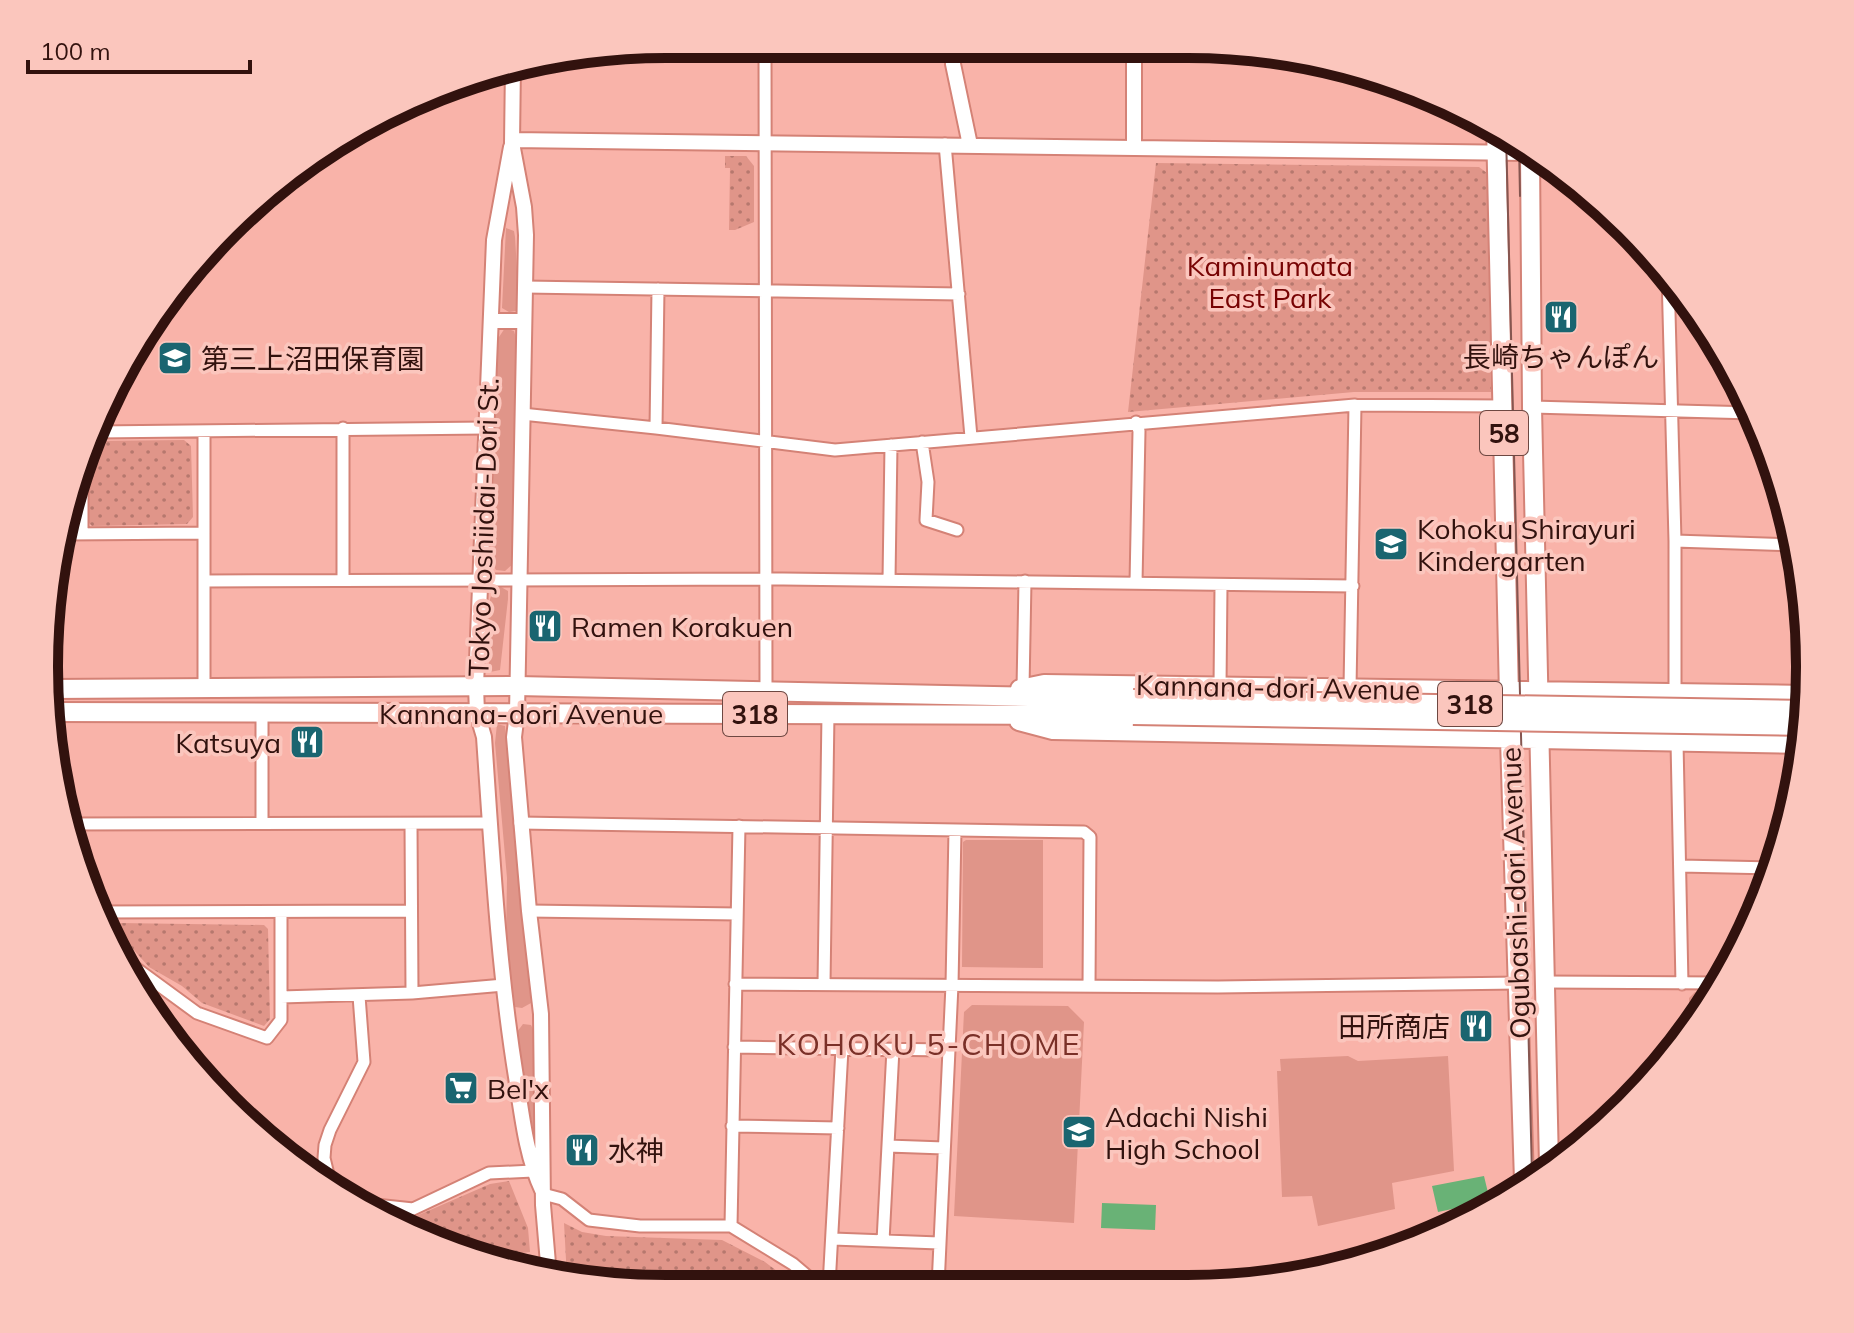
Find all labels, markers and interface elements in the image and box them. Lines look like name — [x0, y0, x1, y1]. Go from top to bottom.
scale bar — [28, 24, 250, 74]
text: 100 m — [40, 36, 111, 66]
park label: Kaminumata East Park — [1187, 248, 1353, 315]
restaurant icon: 長崎ちゃんぽん — [1542, 298, 1580, 336]
school or university icon: 第三上沼田保育園 — [156, 339, 194, 377]
place label: 長崎ちゃんぽん — [1463, 339, 1659, 374]
place label: 第三上沼田保育園 — [201, 341, 425, 376]
street label: Tokyo Joshiidai-Dori St. — [460, 377, 506, 677]
road number: 58 — [1480, 411, 1528, 455]
place label: Kohoku Shirayuri Kindergarten — [1417, 511, 1636, 578]
school or university icon: Kohoku Shirayuri Kindergarten — [1372, 525, 1410, 563]
restaurant icon: Ramen Korakuen — [526, 607, 564, 645]
place label: Ramen Korakuen — [571, 609, 793, 644]
street label: Kannana-dori Avenue — [1136, 667, 1420, 707]
road number: 318 — [1438, 682, 1502, 726]
road number: 318 — [723, 692, 787, 736]
street label: Kannana-dori Avenue — [379, 696, 663, 731]
restaurant icon: Katsuya — [288, 723, 326, 761]
place label: Katsuya — [175, 725, 281, 760]
street label: Ogubashi-dori Avenue — [1492, 746, 1538, 1040]
restaurant icon: 田所商店 — [1457, 1007, 1495, 1045]
place label: 田所商店 — [1338, 1009, 1450, 1044]
district label: KOHOKU 5-CHOME — [777, 1025, 1081, 1063]
supermarket icon: Bel'x — [442, 1069, 480, 1107]
place label: Bel'x — [487, 1071, 549, 1106]
place label: Adachi Nishi High School — [1105, 1099, 1268, 1166]
school or university icon: Adachi Nishi High School — [1060, 1113, 1098, 1151]
restaurant icon: 水神 — [563, 1131, 601, 1169]
place label: 水神 — [608, 1133, 664, 1168]

